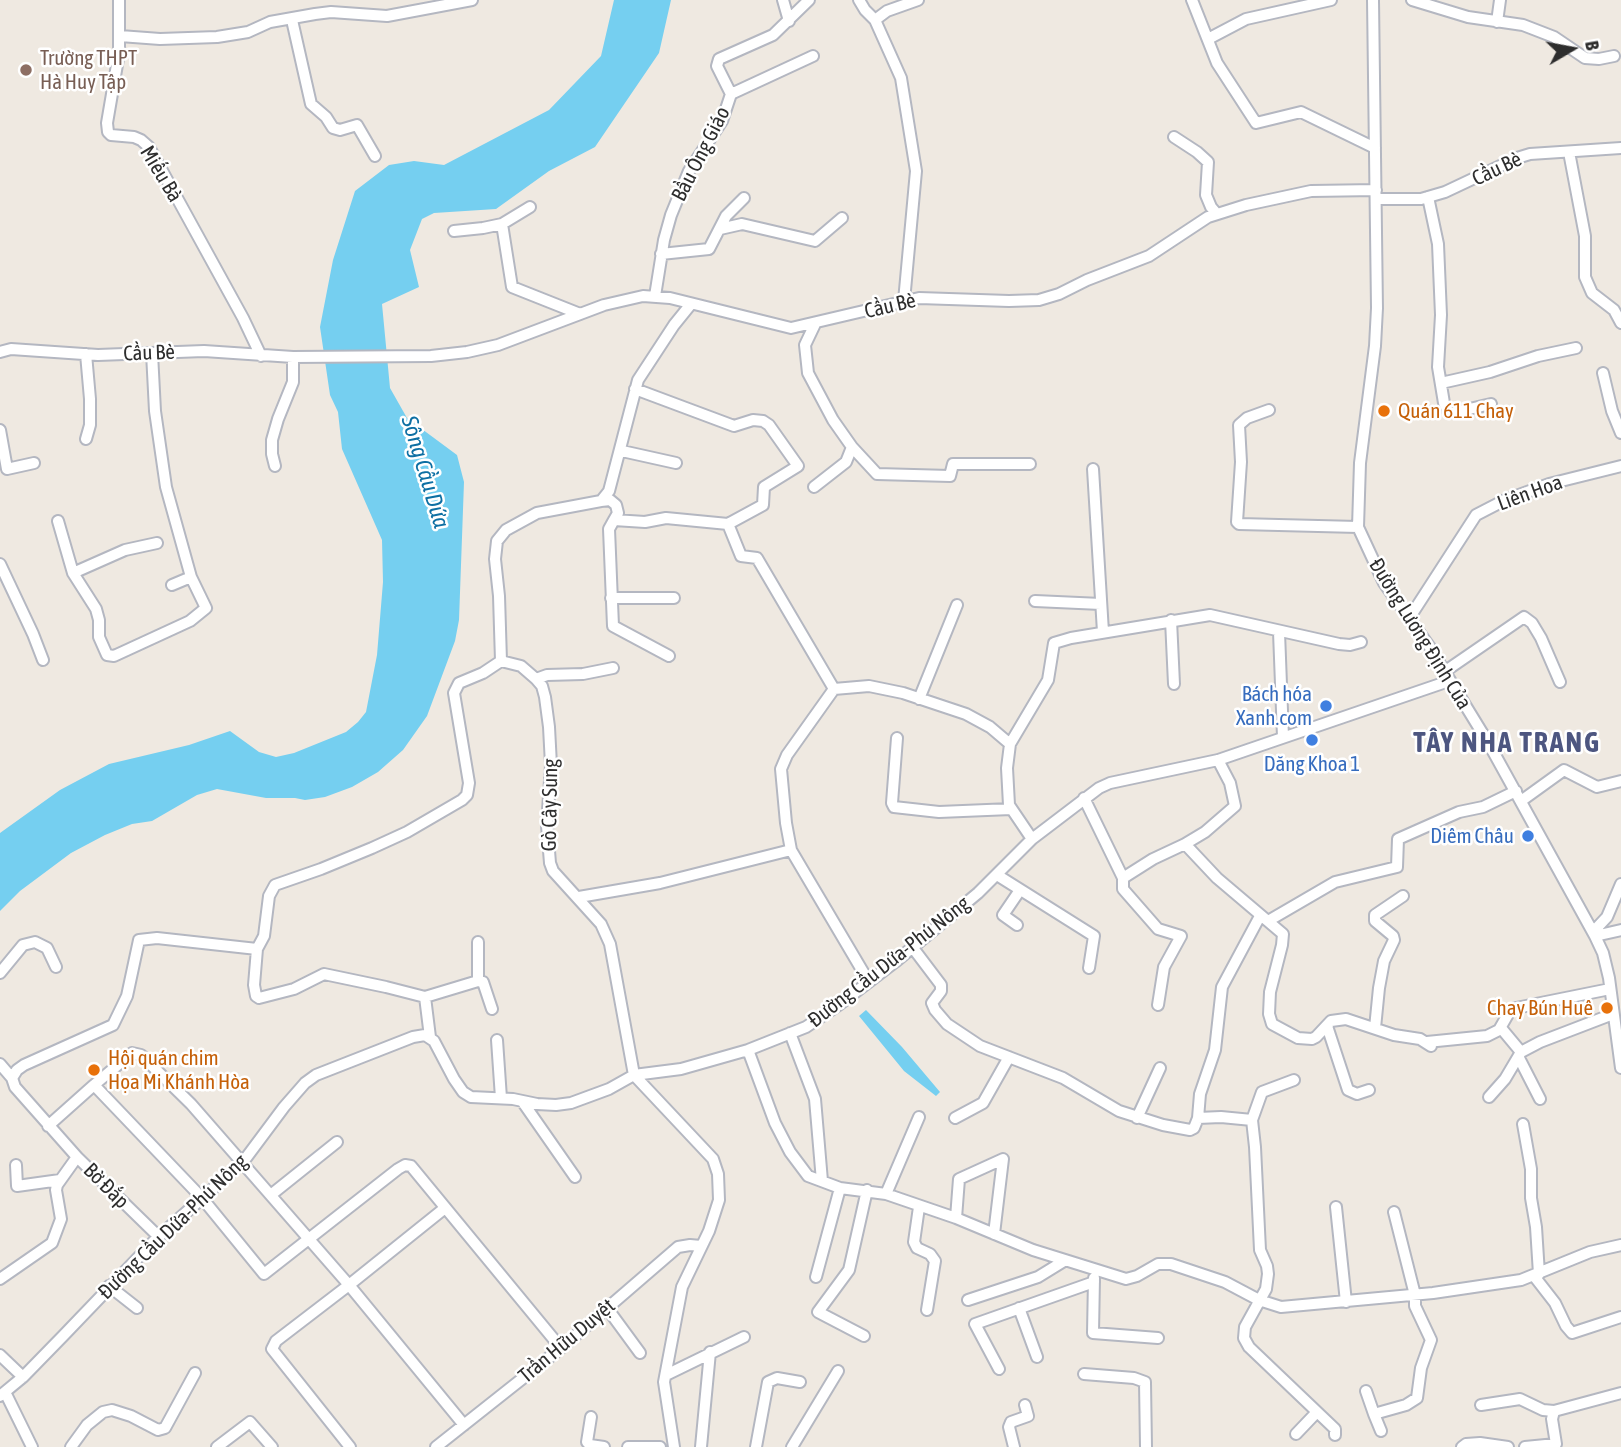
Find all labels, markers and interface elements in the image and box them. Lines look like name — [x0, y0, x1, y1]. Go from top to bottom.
north arrow — [1537, 14, 1607, 84]
text: B — [1581, 39, 1604, 52]
place label: Trường THPT Hà Huy Tập — [40, 45, 137, 95]
marker: Trường THPT Hà Huy Tập — [18, 62, 34, 78]
street label: Bầu Ông Giáo — [666, 103, 736, 205]
street label: Miếu Bà — [134, 141, 188, 207]
street label: Cầu Bè — [1468, 147, 1526, 191]
street label: Cầu Bè — [862, 288, 918, 324]
street label: Cầu Bè — [123, 340, 175, 366]
place label: Quán 611 Chay — [1398, 398, 1514, 424]
marker: Quán 611 Chay — [1376, 403, 1392, 419]
water label: Sông Cầu Dứa — [395, 413, 455, 531]
street label: Liên Hoa — [1494, 470, 1566, 516]
street label: Đường Lương Định Của — [1363, 554, 1477, 714]
place label: Bách hóa Xanh.com — [1236, 681, 1312, 731]
marker: Bách hóa Xanh.com — [1318, 698, 1334, 714]
district label: TÂY NHA TRANG — [1415, 726, 1599, 760]
marker: Dăng Khoa 1 — [1304, 732, 1320, 748]
place label: Dăng Khoa 1 — [1264, 751, 1360, 777]
street label: Gò Cây Sung — [537, 758, 563, 852]
place label: Diêm Châu — [1430, 823, 1514, 849]
marker: Diêm Châu — [1520, 828, 1536, 844]
street label: Đường Cầu Dứa-Phú Nông — [803, 891, 975, 1033]
place label: Chay Bún Huê — [1487, 995, 1593, 1021]
marker: Chay Bún Huê — [1599, 1000, 1615, 1016]
place label: Hội quán chim Họa Mi Khánh Hòa — [108, 1045, 250, 1095]
marker: Hội quán chim Họa Mi Khánh Hòa — [86, 1062, 102, 1078]
street label: Đường Cầu Dứa-Phú Nông — [93, 1149, 253, 1305]
street label: Bờ Đắp — [78, 1158, 134, 1214]
street label: Trần Hữu Duyệt — [514, 1293, 620, 1389]

